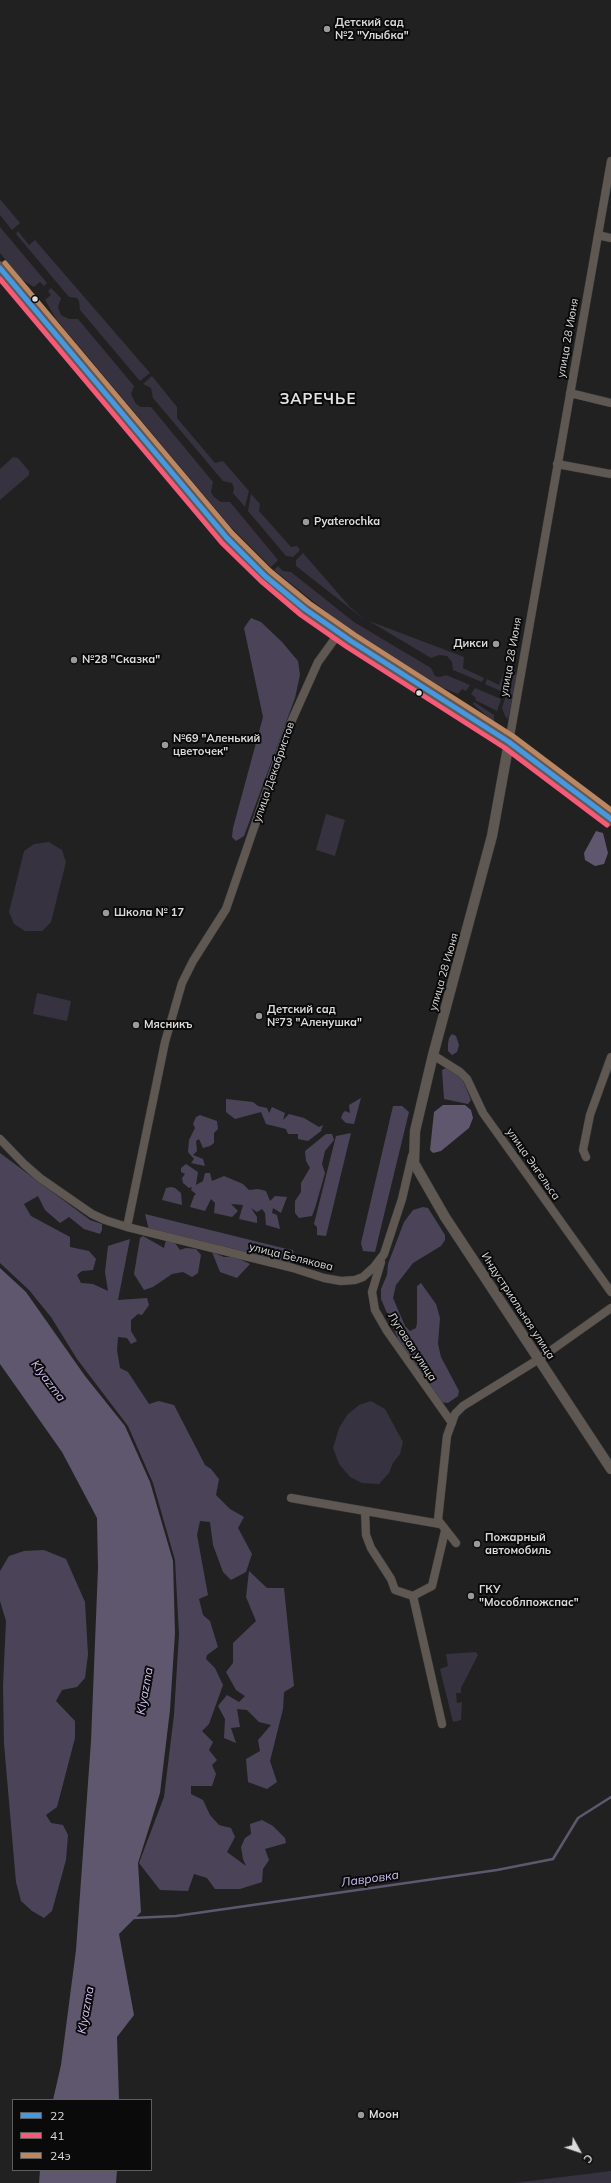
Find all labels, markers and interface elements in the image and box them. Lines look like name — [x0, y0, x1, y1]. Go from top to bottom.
place label: Детский сад №2 "Улыбка" — [335, 16, 409, 42]
marker: Детский сад №2 "Улыбка" — [322, 24, 332, 34]
unlabelled marker — [30, 294, 40, 304]
street label: улица 28 Июня — [555, 297, 581, 379]
district label: ЗАРЕЧЬЕ — [280, 390, 356, 408]
place label: Pyaterochka — [314, 515, 380, 529]
marker: Pyaterochka — [301, 517, 311, 527]
street label: улица 28 Июня — [498, 616, 524, 698]
place label: Дикси — [453, 637, 488, 651]
marker: Дикси — [491, 639, 501, 649]
place label: №28 "Сказка" — [82, 653, 160, 667]
marker: №28 "Сказка" — [69, 655, 79, 665]
unlabelled marker — [414, 688, 424, 698]
street label: улица Декабристов — [251, 720, 297, 824]
place label: №69 "Аленький цветочек" — [173, 732, 260, 758]
marker: №69 "Аленький цветочек" — [160, 740, 170, 750]
place label: Школа № 17 — [114, 906, 184, 920]
marker: Школа № 17 — [101, 908, 111, 918]
street label: улица 28 Июня — [427, 931, 461, 1013]
place label: Детский сад №73 "Аленушка" — [267, 1003, 362, 1029]
marker: Детский сад №73 "Аленушка" — [254, 1011, 264, 1021]
place label: Мясникъ — [144, 1018, 193, 1032]
marker: Мясникъ — [131, 1020, 141, 1030]
street label: улица Энгельса — [503, 1125, 563, 1203]
street label: улица Белякова — [248, 1240, 334, 1274]
street label: Индустриальная улица — [479, 1250, 557, 1362]
street label: Луговая улица — [385, 1310, 439, 1384]
water label: Klyazma — [28, 1358, 68, 1404]
place label: Пожарный автомобиль — [485, 1531, 551, 1557]
marker: Пожарный автомобиль — [472, 1539, 482, 1549]
place label: ГКУ "Мособлпожспас" — [479, 1583, 579, 1609]
marker: ГКУ "Мособлпожспас" — [466, 1591, 476, 1601]
water label: Klyazma — [134, 1666, 156, 1716]
water label: Лавровка — [340, 1868, 400, 1890]
water label: Klyazma — [75, 1985, 97, 2035]
legend — [12, 2099, 152, 2171]
text: 22 — [50, 2108, 64, 2123]
place label: Моон — [369, 2108, 399, 2122]
marker: Моон — [356, 2110, 366, 2120]
text: 41 — [50, 2128, 64, 2143]
north arrow — [559, 2131, 599, 2171]
text: 24э — [50, 2148, 71, 2163]
text: С — [580, 2151, 596, 2166]

